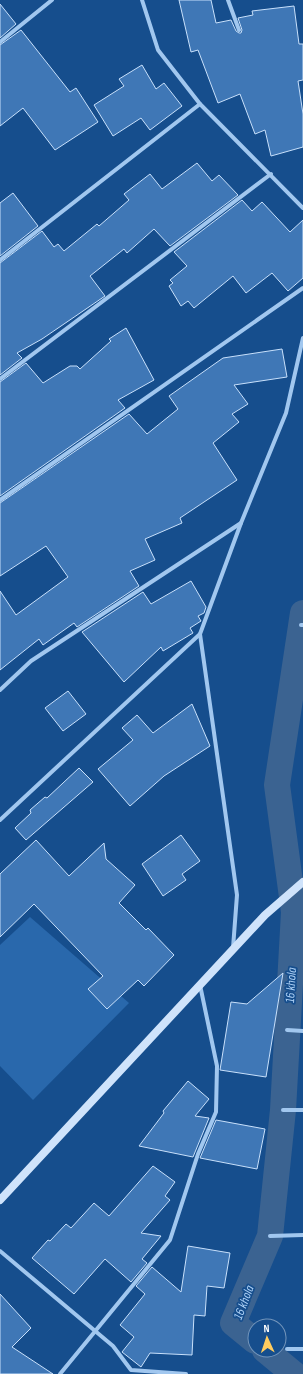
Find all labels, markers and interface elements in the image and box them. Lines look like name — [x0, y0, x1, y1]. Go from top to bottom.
water label: 16 khola — [282, 966, 300, 1003]
water label: 16 khola — [230, 1282, 258, 1322]
north arrow — [247, 1318, 287, 1358]
text: N — [263, 1322, 270, 1335]

